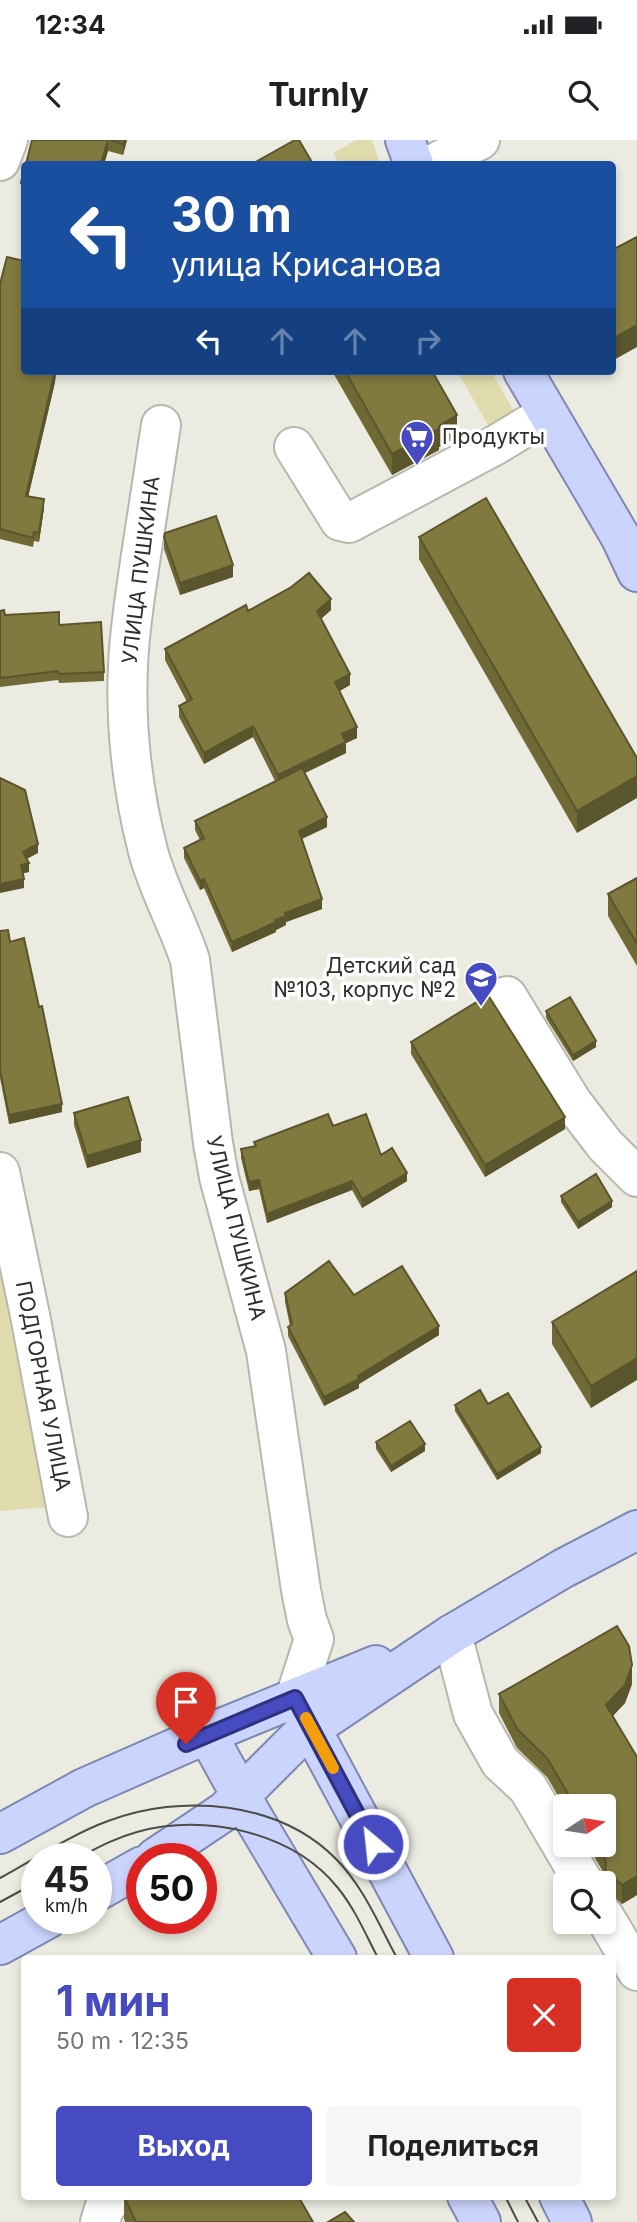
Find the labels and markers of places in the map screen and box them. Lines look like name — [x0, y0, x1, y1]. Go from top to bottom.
supermarket icon: Прoдукты — [398, 418, 436, 467]
place label: Прoдукты — [442, 424, 545, 449]
place label: Детский сад №103, корпус №2 — [273, 953, 456, 1002]
school or university icon: Детский сад №103, корпус №2 — [462, 959, 500, 1008]
pin — [156, 1672, 216, 1744]

